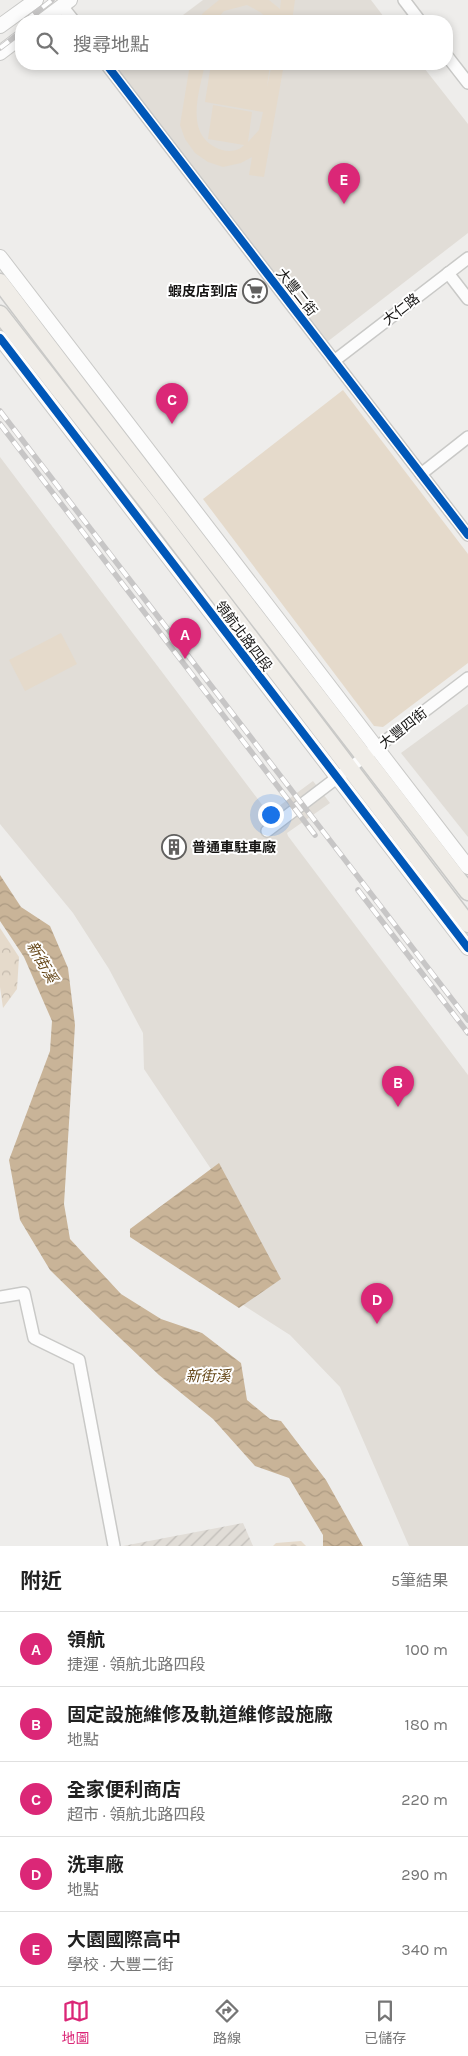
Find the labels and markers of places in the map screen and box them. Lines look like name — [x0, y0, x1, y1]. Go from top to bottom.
pin: E — [328, 163, 360, 204]
supermarket icon: 蝦皮店到店 — [242, 278, 268, 304]
place label: 蝦皮店到店 — [168, 283, 238, 300]
pin: C — [156, 383, 188, 424]
pin: A — [169, 618, 201, 659]
building icon: 普通車駐車廠 — [161, 834, 187, 860]
place label: 普通車駐車廠 — [192, 839, 276, 856]
pin: B — [382, 1066, 414, 1107]
pin: D — [361, 1283, 393, 1324]

